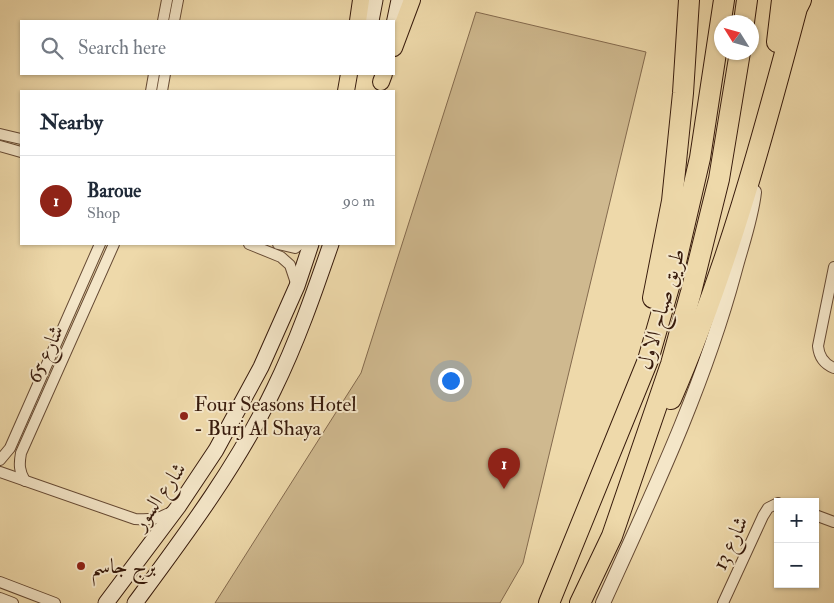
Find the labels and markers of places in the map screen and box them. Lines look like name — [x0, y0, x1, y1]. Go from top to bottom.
place label: Four Seasons Hotel - Burj Al Shaya — [194, 391, 357, 442]
marker: Four Seasons Hotel - Burj Al Shaya — [178, 410, 190, 422]
pin: 1 — [488, 448, 520, 489]
place label: برج جاسم — [91, 553, 156, 587]
marker: برج جاسم — [75, 560, 87, 572]

